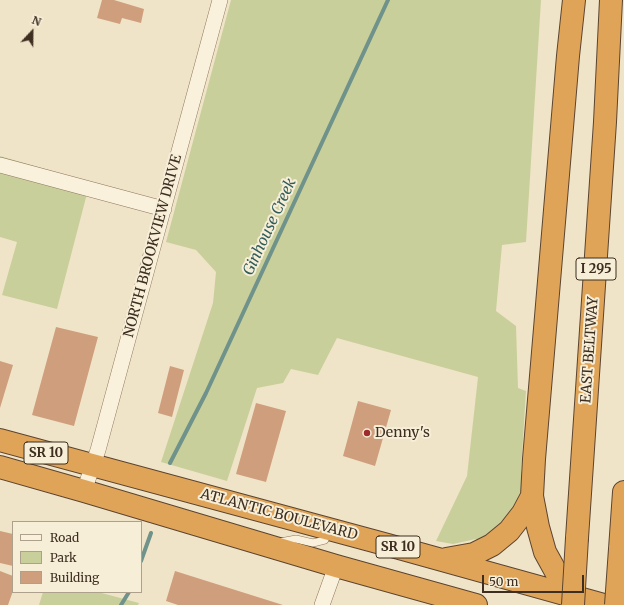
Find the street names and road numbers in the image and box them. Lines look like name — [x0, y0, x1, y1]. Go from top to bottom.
street label: NORTH BROOKVIEW DRIVE — [120, 153, 186, 339]
road number: I 295 — [576, 258, 616, 280]
street label: EAST BELTWAY — [578, 296, 602, 404]
road number: SR 10 — [24, 442, 68, 464]
street label: ATLANTIC BOULEVARD — [199, 486, 359, 544]
road number: SR 10 — [376, 536, 420, 558]

